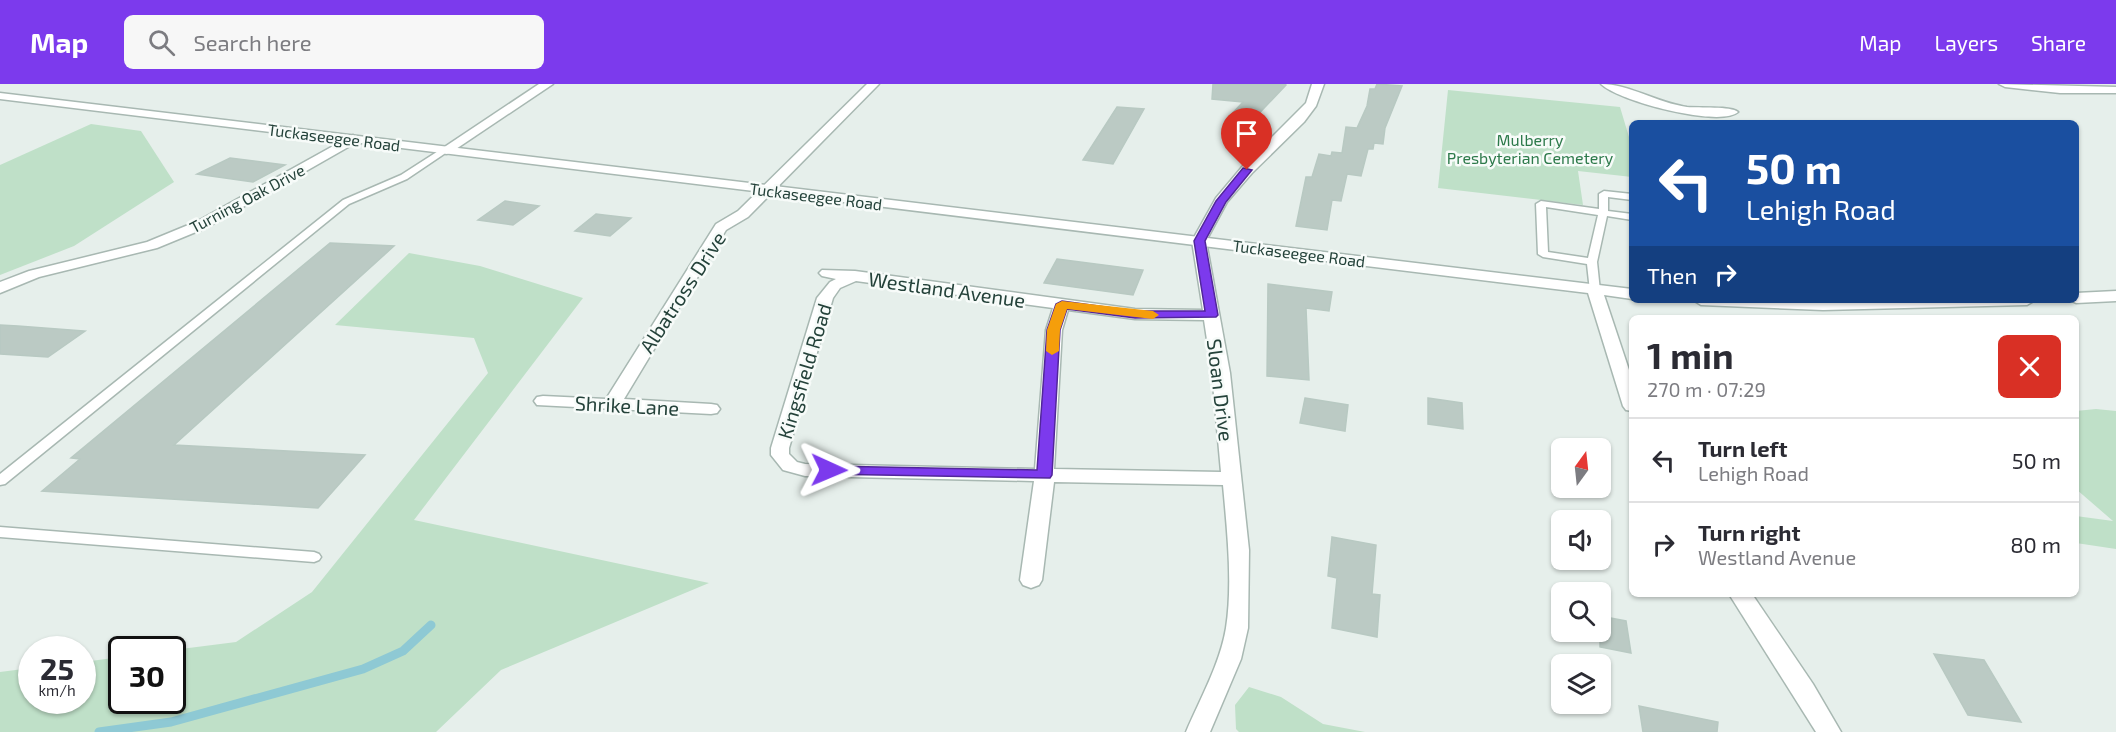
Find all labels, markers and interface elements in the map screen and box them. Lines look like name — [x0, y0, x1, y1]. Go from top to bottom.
search box — [124, 15, 544, 69]
text: Map — [30, 25, 88, 59]
icon: search — [145, 26, 178, 59]
text: Search here — [193, 29, 312, 55]
text: Map — [1859, 30, 1901, 55]
text: Layers — [1934, 30, 1998, 55]
text: Share — [2031, 30, 2086, 55]
pin — [1221, 108, 1272, 170]
icon: arrive — [1230, 117, 1263, 150]
street label: Tuckaseegee Road — [267, 119, 401, 155]
park label: Mulberry Presbyterian Cemetery — [1447, 130, 1614, 167]
text: 50 m — [1746, 142, 1842, 192]
icon: left — [1647, 144, 1725, 222]
street label: Turning Oak Drive — [186, 160, 308, 236]
street label: Tuckaseegee Road — [749, 178, 883, 214]
text: Lehigh Road — [1746, 193, 1896, 225]
street label: Albatross Drive — [634, 227, 730, 357]
street label: Tuckaseegee Road — [1232, 235, 1366, 271]
icon: right — [1709, 258, 1742, 291]
text: Then — [1647, 262, 1697, 288]
street label: Westland Avenue — [867, 266, 1027, 312]
street label: Kingsfield Road — [772, 300, 836, 442]
text: 1 min — [1647, 333, 1734, 376]
button: close — [1998, 335, 2061, 398]
street label: Sloan Drive — [1203, 337, 1239, 443]
text: 270 m · 07:29 — [1647, 377, 1766, 401]
street label: Shrike Lane — [574, 390, 680, 420]
text: Turn left — [1698, 435, 1787, 461]
position arrow — [797, 438, 861, 502]
north arrow — [1551, 438, 1611, 498]
map controls — [1551, 438, 1611, 714]
icon: left — [1647, 444, 1680, 477]
text: 50 m — [2012, 447, 2061, 473]
text: Lehigh Road — [1698, 461, 1809, 485]
button: sound — [1551, 510, 1611, 570]
text: Turn right — [1698, 519, 1800, 545]
icon: right — [1647, 528, 1680, 561]
text: 80 m — [2010, 531, 2061, 557]
text: Westland Avenue — [1698, 545, 1856, 569]
button: search — [1551, 582, 1611, 642]
speed limit sign: 30 — [108, 636, 186, 714]
text: 25 — [40, 650, 74, 686]
button: layers — [1551, 654, 1611, 714]
text: km/h — [38, 681, 76, 699]

